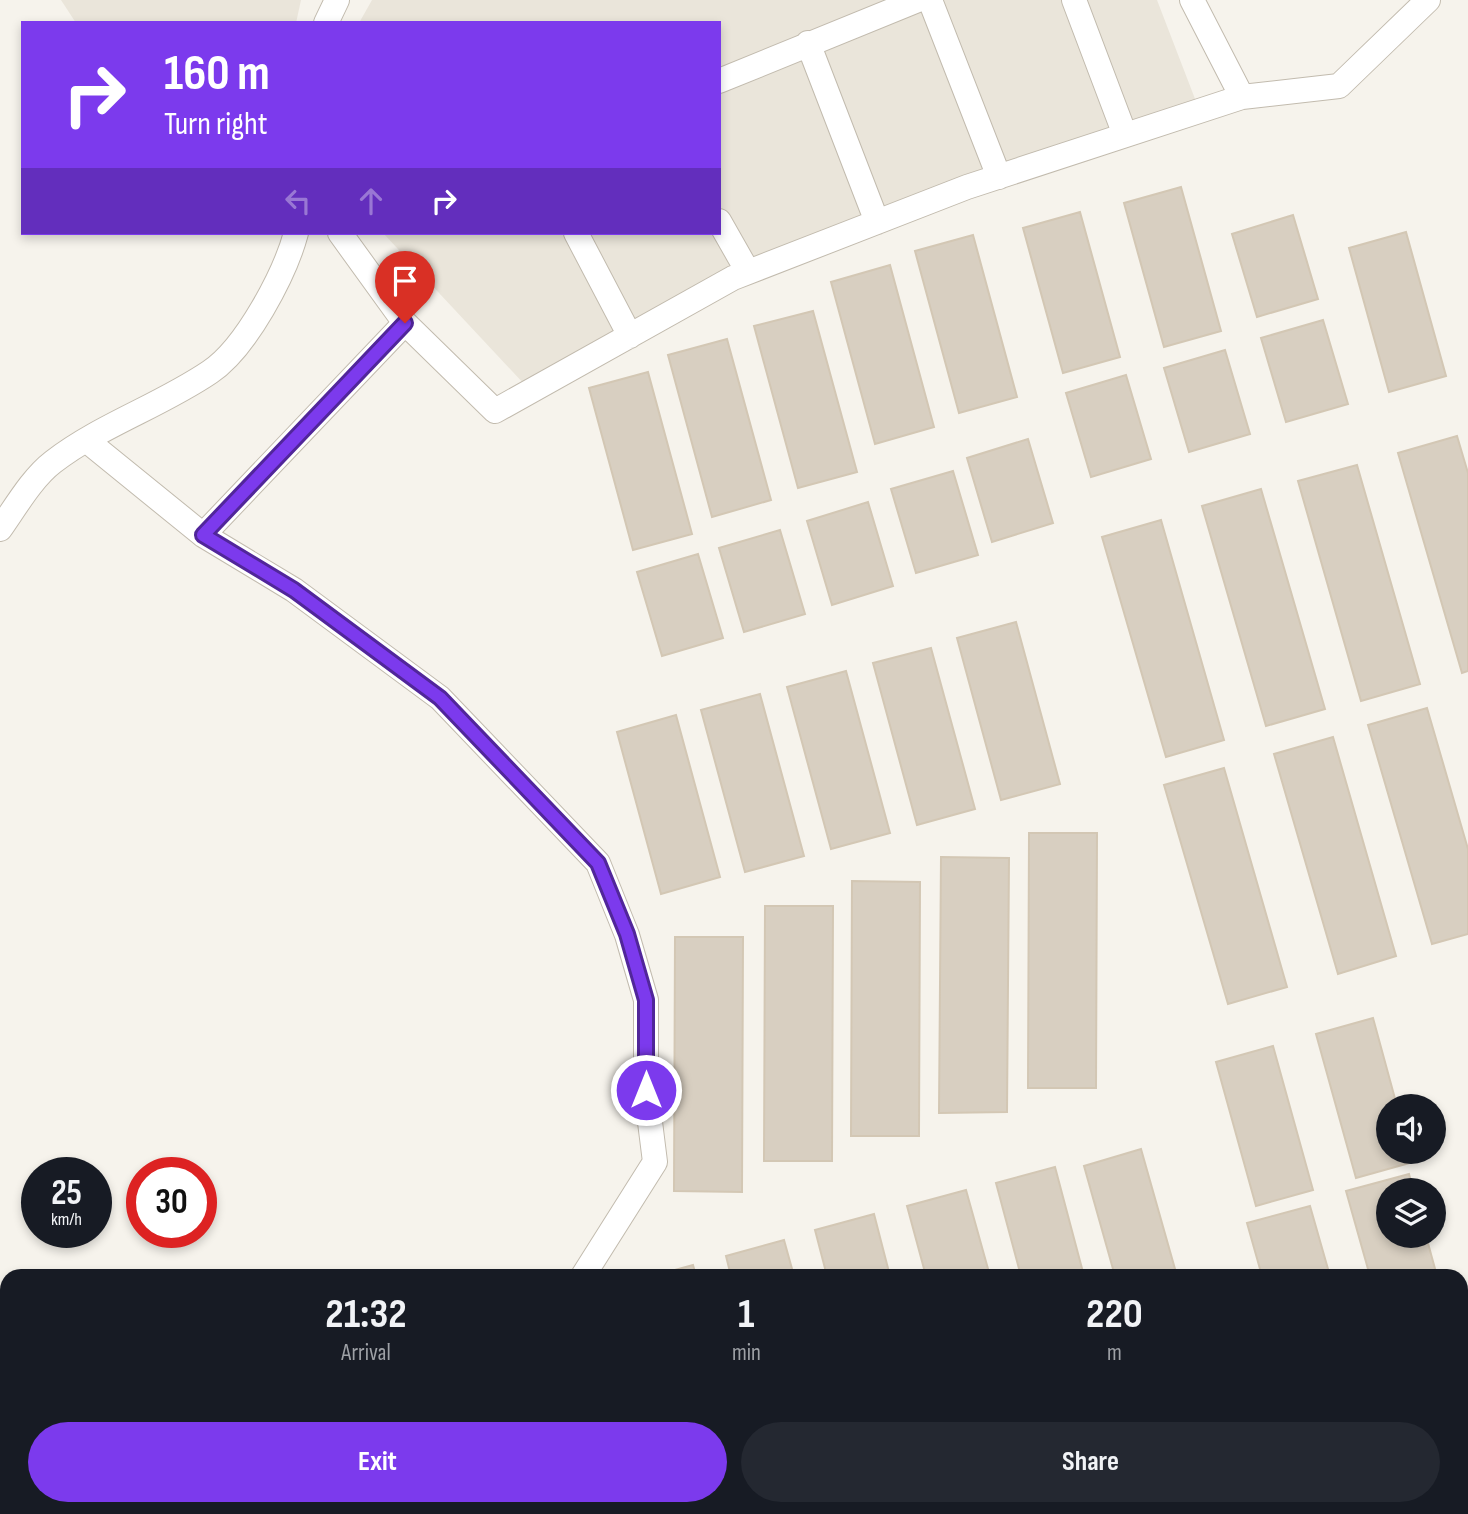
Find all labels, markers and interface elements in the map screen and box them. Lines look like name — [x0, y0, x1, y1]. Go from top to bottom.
text: 160 m — [164, 45, 270, 104]
icon: right — [49, 49, 140, 140]
text: Turn right — [164, 105, 268, 144]
icon: left — [279, 182, 317, 220]
icon: ahead — [352, 182, 390, 220]
icon: right — [425, 182, 463, 220]
pin — [375, 251, 435, 323]
icon: arrive — [386, 262, 424, 300]
position arrow — [609, 1053, 683, 1127]
map controls — [1376, 1094, 1446, 1248]
button: sound — [1376, 1094, 1446, 1164]
speed limit sign: 30 — [126, 1157, 217, 1248]
text: 25 — [51, 1172, 82, 1215]
button: layers — [1376, 1178, 1446, 1248]
text: km/h — [51, 1209, 82, 1230]
text: 21:32 — [325, 1289, 407, 1340]
text: 1 — [738, 1289, 755, 1340]
text: 220 — [1086, 1289, 1143, 1340]
text: Arrival — [341, 1339, 391, 1367]
text: min — [732, 1339, 761, 1367]
text: m — [1107, 1339, 1122, 1367]
button: Exit — [28, 1422, 727, 1502]
button: Share — [741, 1422, 1440, 1502]

